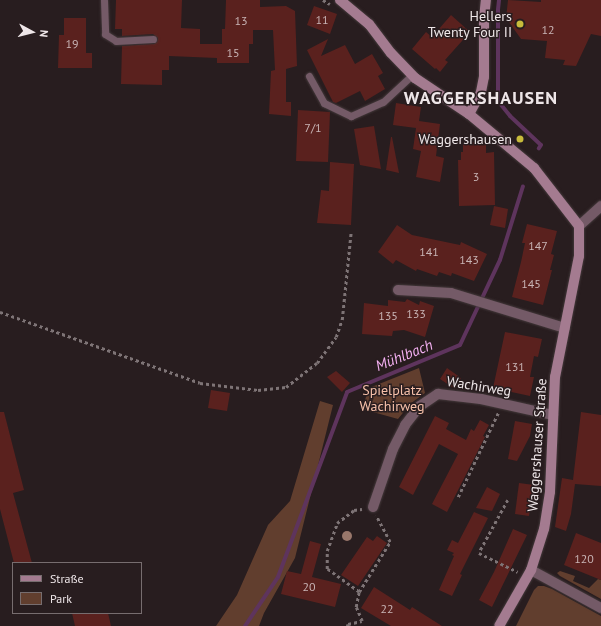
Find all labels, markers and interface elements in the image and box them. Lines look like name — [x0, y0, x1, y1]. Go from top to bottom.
place label: Hellers Twenty Four II — [427, 8, 512, 40]
north arrow — [12, 12, 52, 52]
house number: 11 — [315, 13, 329, 27]
house number: 13 — [234, 14, 248, 28]
marker: Hellers Twenty Four II — [515, 19, 525, 29]
house number: 12 — [541, 23, 555, 37]
text: N — [37, 29, 51, 38]
house number: 19 — [65, 37, 79, 51]
house number: 15 — [226, 46, 240, 60]
district label: WAGGERSHAUSEN — [404, 87, 558, 109]
house number: 7/1 — [304, 121, 322, 135]
place label: Waggershausen — [418, 131, 512, 147]
marker: Waggershausen — [515, 134, 525, 144]
house number: 3 — [473, 170, 479, 184]
house number: 147 — [528, 239, 548, 253]
house number: 141 — [419, 245, 439, 259]
house number: 143 — [459, 253, 479, 267]
house number: 145 — [521, 277, 541, 291]
house number: 133 — [406, 307, 426, 321]
house number: 135 — [378, 309, 398, 323]
water label: Mühlbach — [373, 335, 435, 375]
house number: 131 — [505, 360, 525, 374]
street label: Wachirweg — [446, 373, 512, 399]
street label: Waggershauser Straße — [524, 378, 550, 512]
park label: Spielplatz Wachirweg — [359, 382, 425, 414]
house number: 120 — [574, 552, 594, 566]
legend — [12, 562, 142, 614]
text: Straße — [50, 571, 84, 586]
house number: 20 — [302, 580, 316, 594]
text: Park — [50, 591, 72, 606]
house number: 22 — [380, 602, 394, 616]

